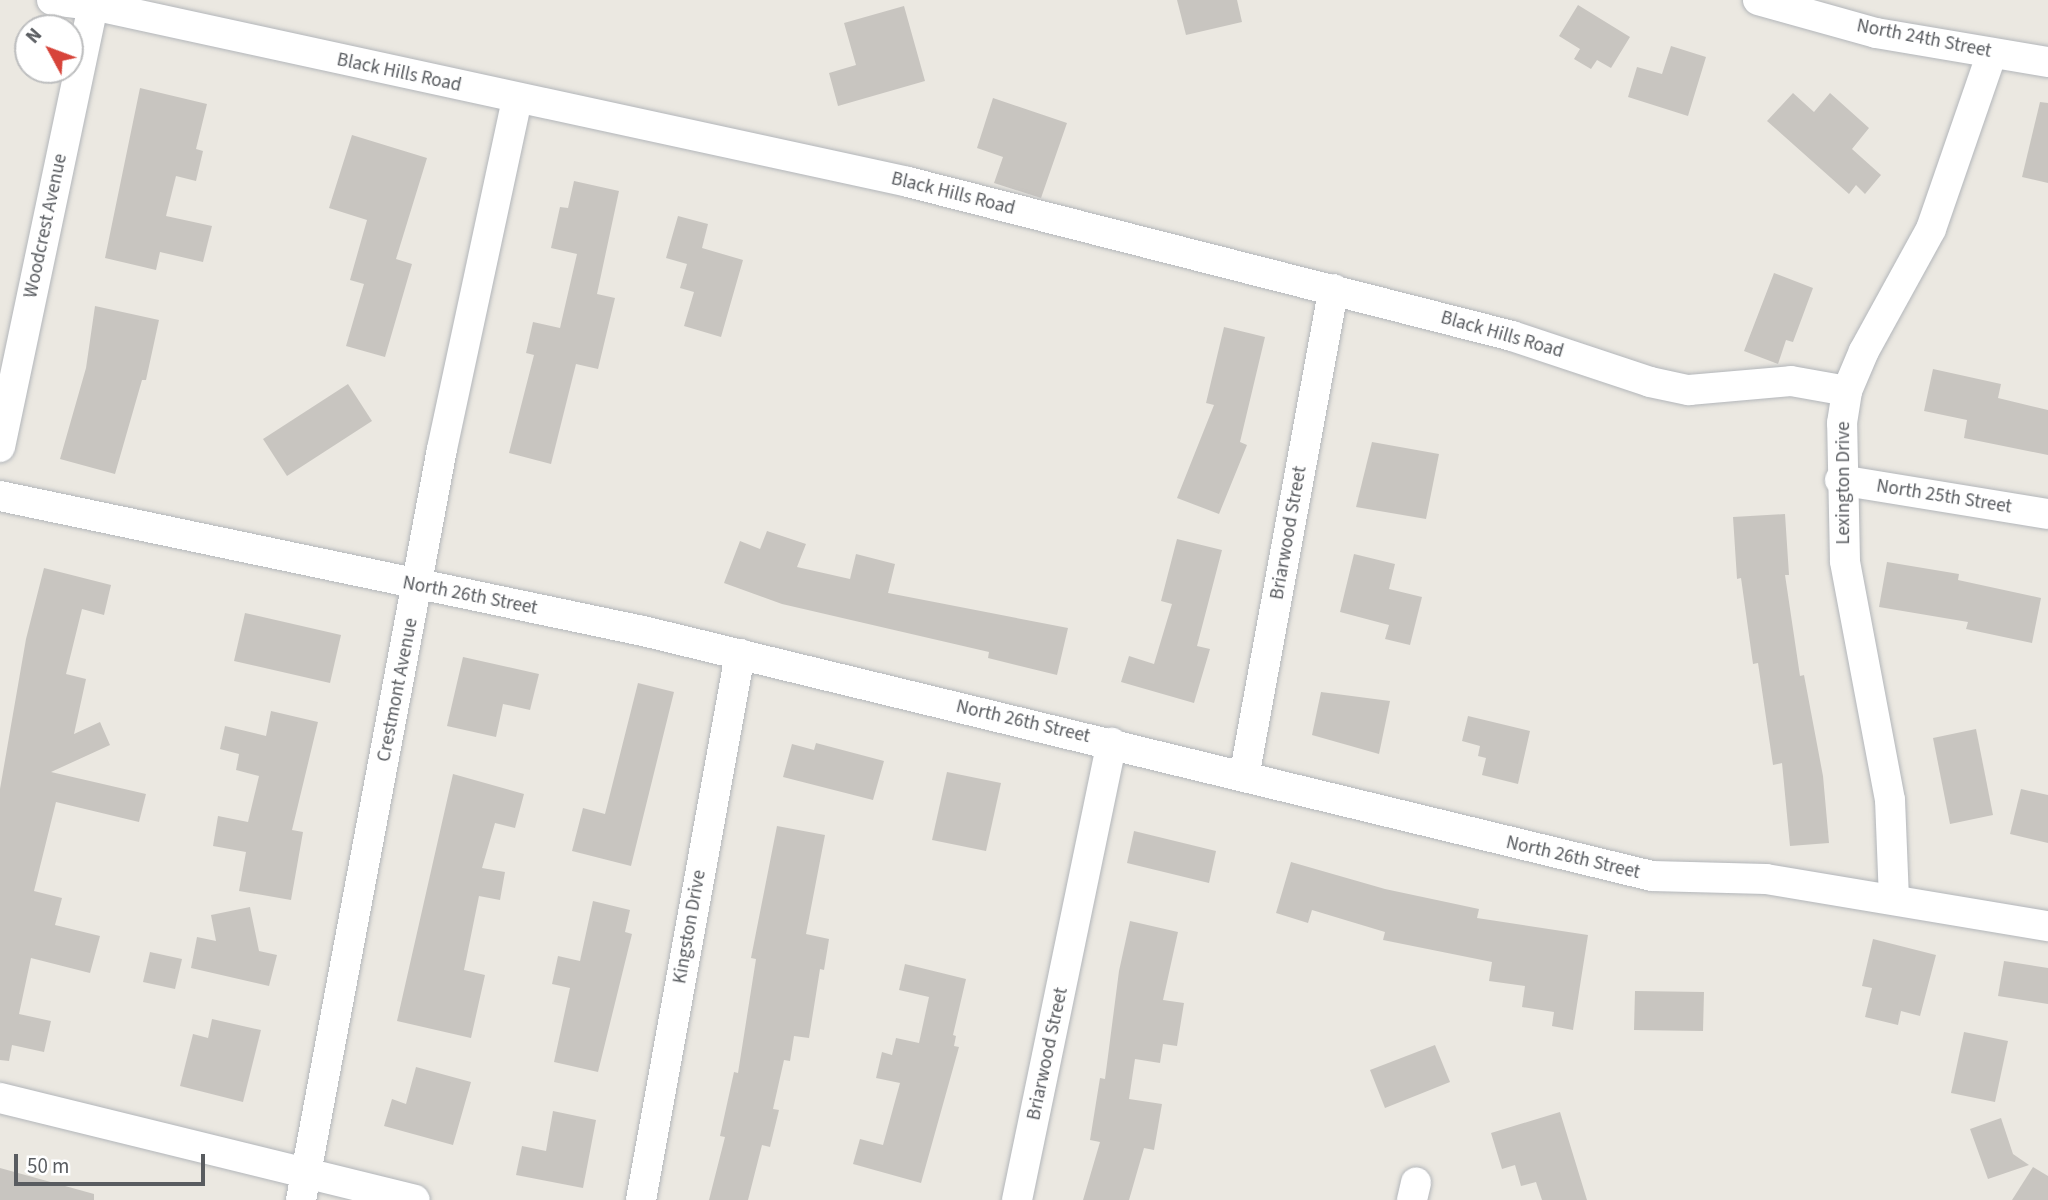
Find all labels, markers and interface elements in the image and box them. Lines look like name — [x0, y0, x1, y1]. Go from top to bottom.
north arrow — [14, 14, 84, 84]
street label: North 24th Street — [1855, 15, 1993, 63]
text: N — [20, 23, 49, 50]
street label: Black Hills Road — [335, 49, 463, 97]
street label: Woodcrest Avenue — [20, 152, 72, 300]
street label: Black Hills Road — [889, 168, 1017, 220]
street label: Black Hills Road — [1438, 307, 1566, 363]
street label: Lexington Drive — [1833, 421, 1855, 545]
street label: Briarwood Street — [1266, 464, 1312, 602]
street label: North 25th Street — [1875, 475, 2013, 519]
street label: North 26th Street — [401, 572, 539, 620]
street label: Crestmont Avenue — [373, 616, 423, 764]
street label: North 26th Street — [954, 696, 1092, 748]
street label: North 26th Street — [1504, 832, 1642, 884]
street label: Kingston Drive — [669, 868, 711, 986]
street label: Briarwood Street — [1023, 986, 1073, 1122]
scale bar — [18, 1140, 208, 1184]
text: 50 m — [27, 1151, 69, 1181]

